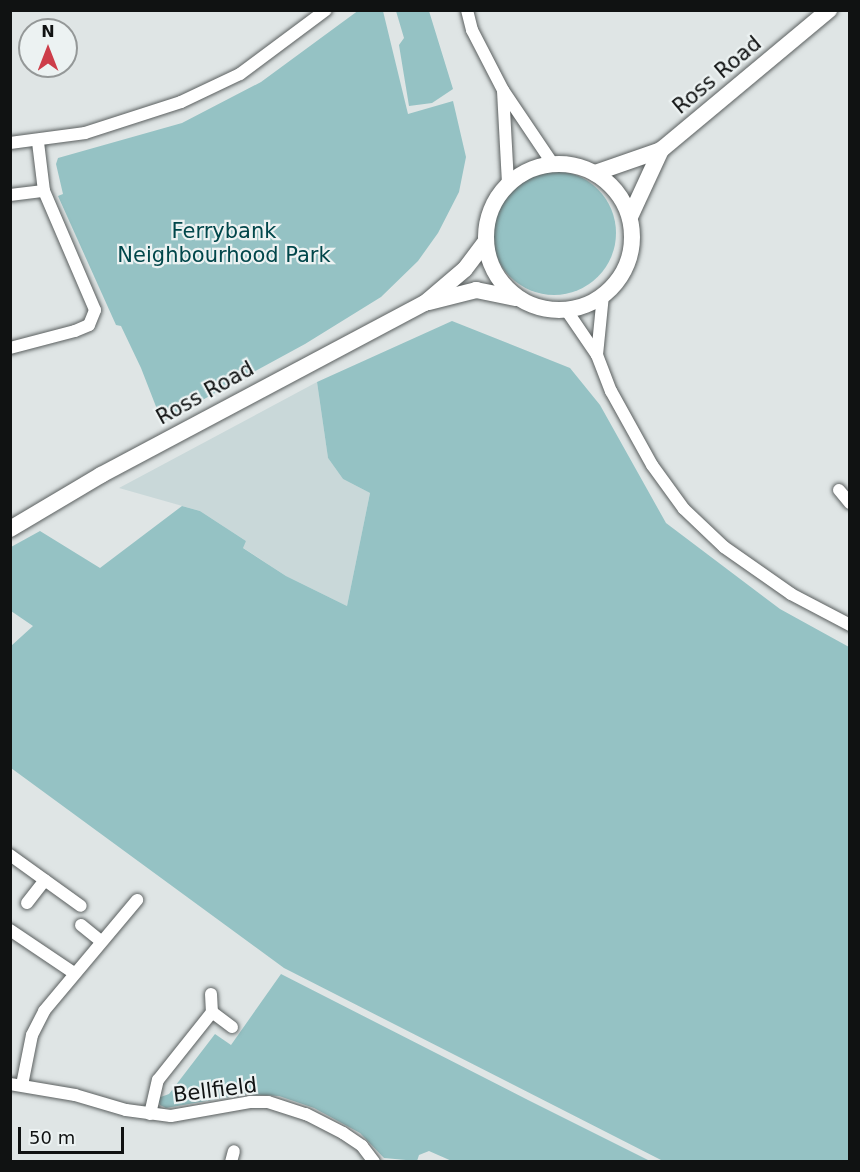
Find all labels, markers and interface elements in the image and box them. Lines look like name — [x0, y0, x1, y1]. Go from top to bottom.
north arrow — [18, 18, 78, 78]
text: N — [41, 22, 55, 41]
street label: Ross Road — [668, 31, 766, 119]
park label: Ferrybank Neighbourhood Park — [117, 218, 331, 268]
street label: Ross Road — [152, 356, 258, 430]
street label: Bellfield — [172, 1072, 258, 1108]
scale bar — [21, 1115, 128, 1153]
text: 50 m — [29, 1127, 75, 1148]

